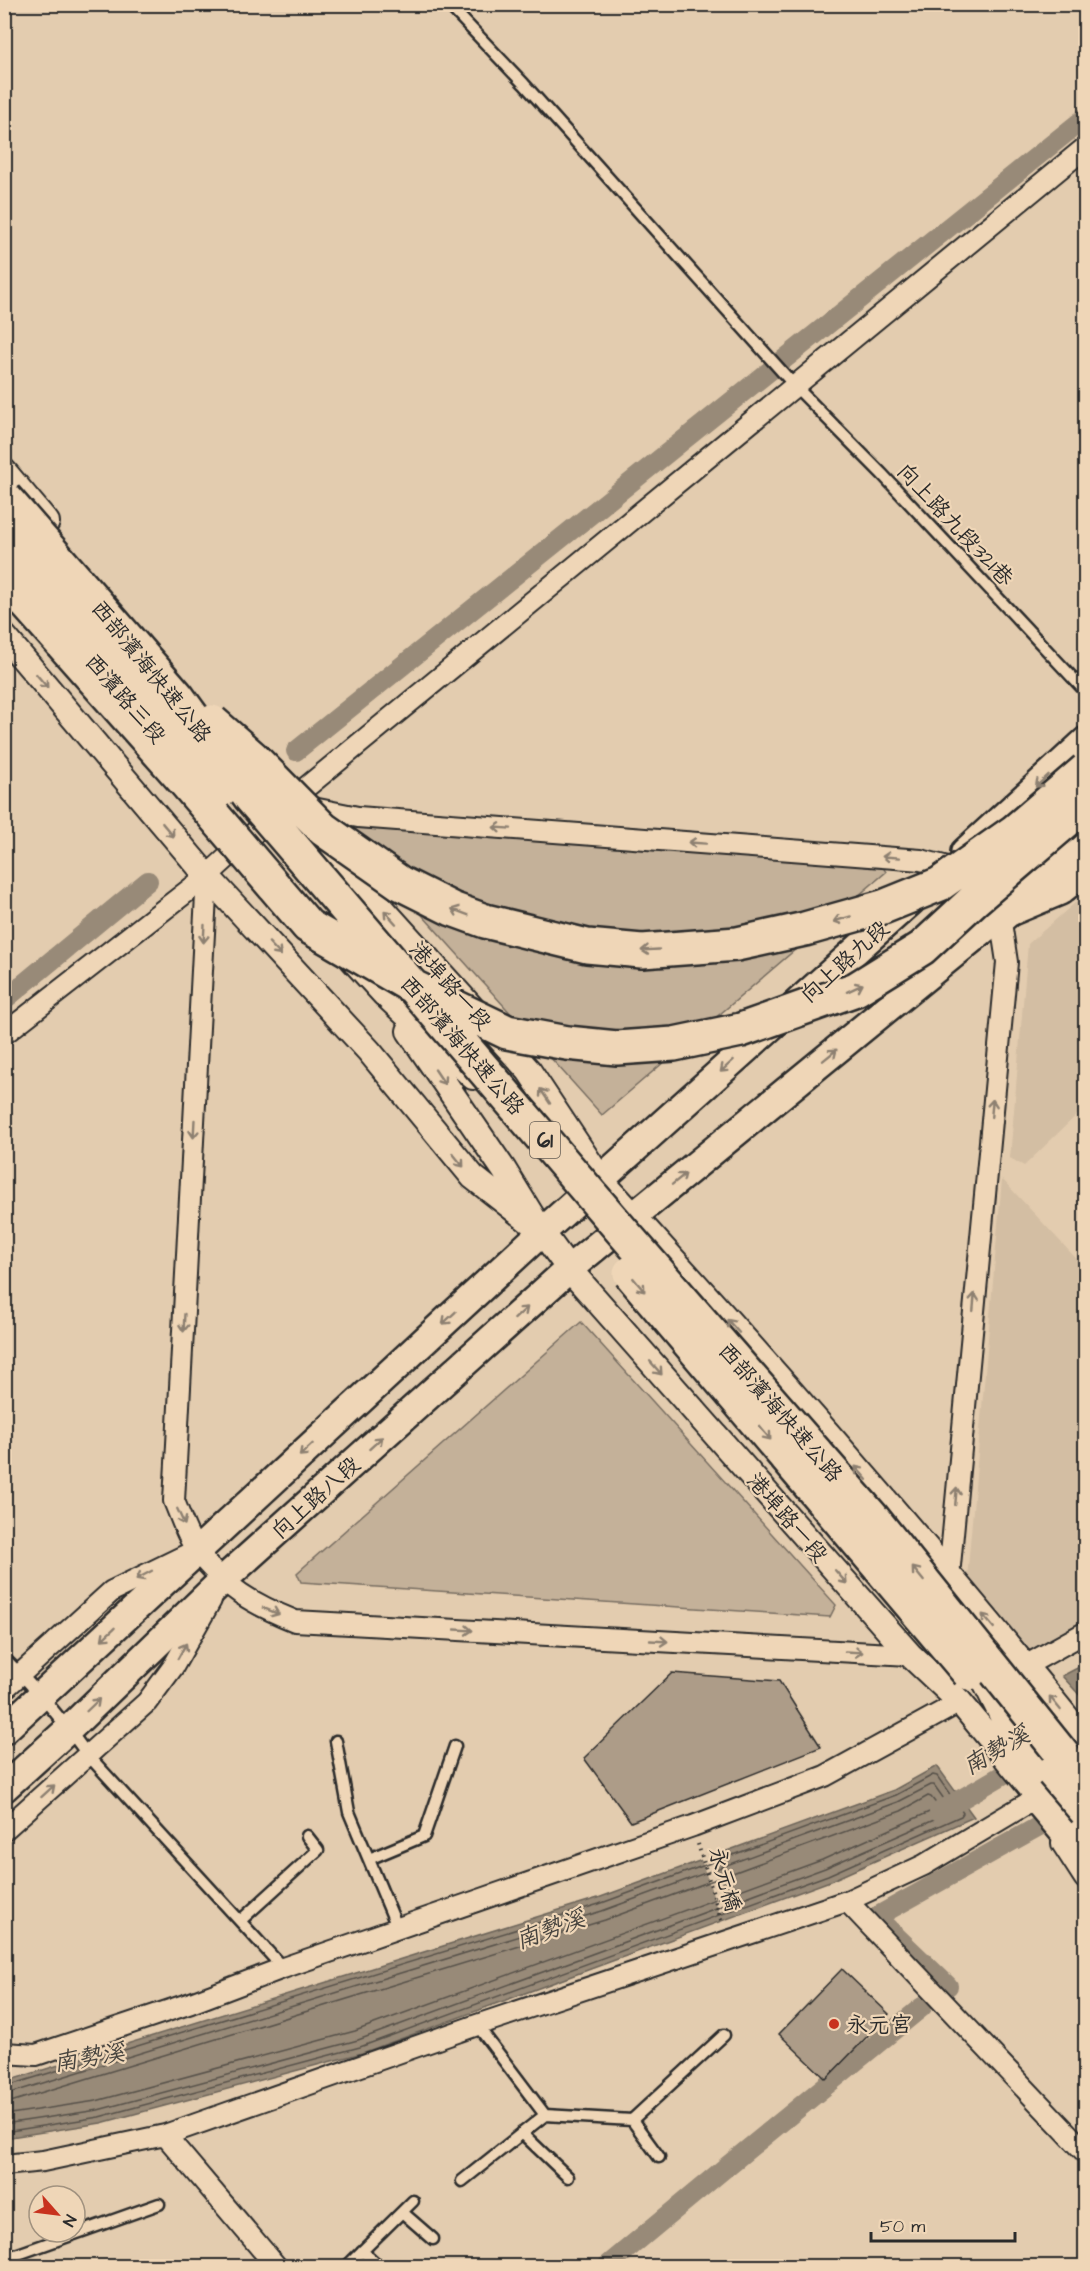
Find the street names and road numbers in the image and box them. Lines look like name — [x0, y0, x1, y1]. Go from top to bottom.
street label: 向上路九段321巷 — [889, 456, 1020, 594]
street label: 西部濱海快速公路 — [83, 594, 218, 750]
street label: 西濱路三段 — [77, 647, 173, 751]
street label: 向上路九段 — [794, 914, 896, 1010]
street label: 港埠路一段 — [402, 935, 498, 1037]
street label: 西部濱海快速公路 — [392, 969, 531, 1123]
road number: 61 — [530, 1122, 560, 1158]
street label: 西部濱海快速公路 — [710, 1336, 849, 1490]
street label: 向上路八段 — [265, 1450, 367, 1546]
street label: 港埠路一段 — [739, 1466, 835, 1570]
street label: 永元橋 — [701, 1843, 749, 1915]

